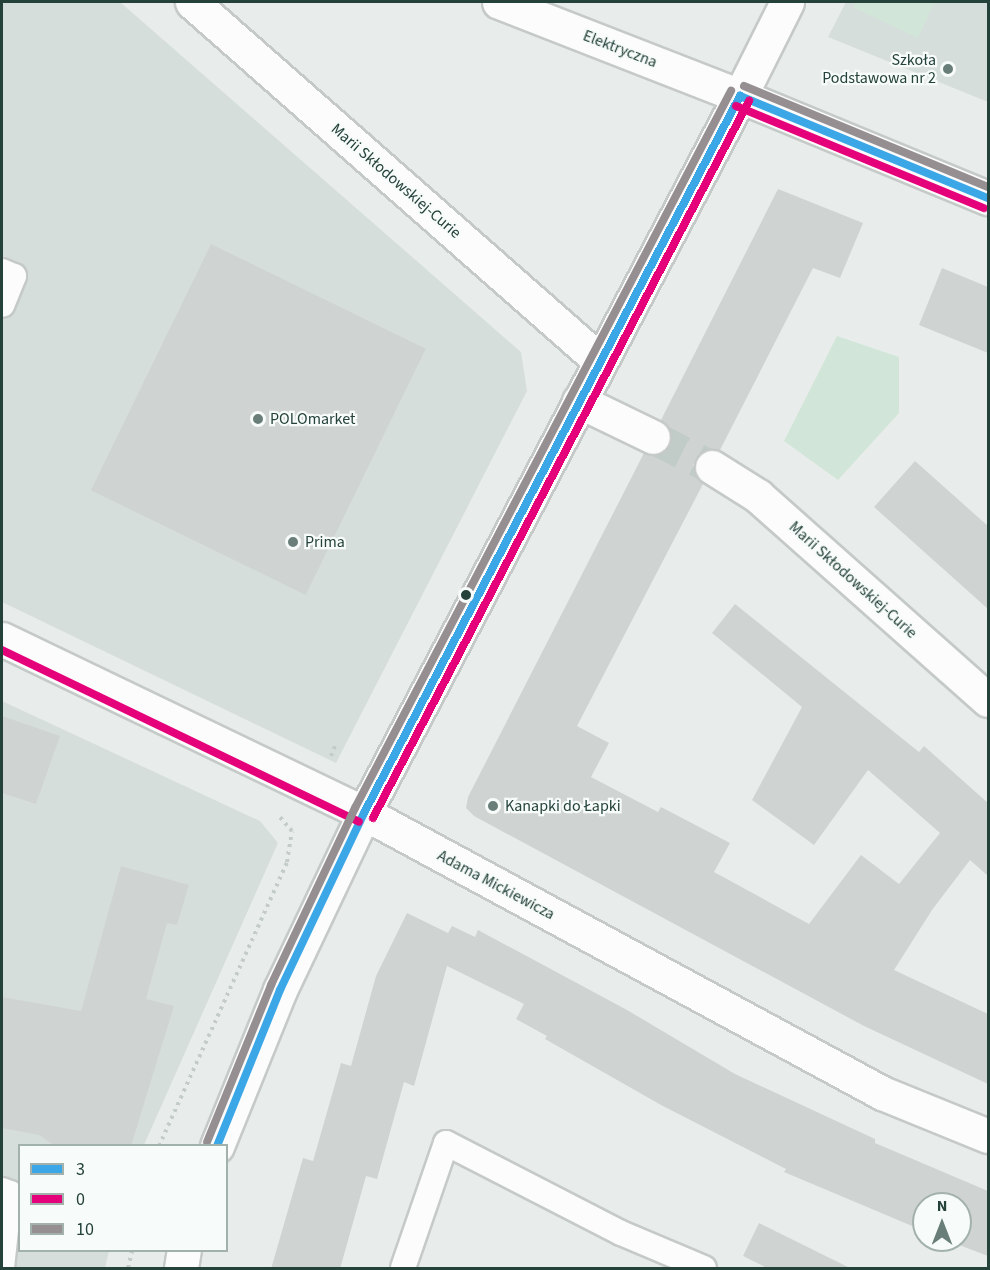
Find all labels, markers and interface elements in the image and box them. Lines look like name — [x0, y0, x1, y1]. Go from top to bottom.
street label: Elektryczna — [580, 26, 660, 72]
place label: Szkoła Podstawowa nr 2 — [822, 50, 936, 88]
marker: Szkoła Podstawowa nr 2 — [941, 62, 955, 76]
street label: Marii Skłodowskiej-Curie — [327, 119, 465, 243]
place label: POLOmarket — [270, 409, 355, 429]
marker: POLOmarket — [251, 412, 265, 426]
street label: Marii Skłodowskiej-Curie — [785, 517, 921, 643]
place label: Prima — [305, 532, 345, 552]
marker: Prima — [286, 535, 300, 549]
unlabelled marker — [460, 589, 472, 601]
place label: Kanapki do Łapki — [505, 796, 621, 816]
marker: Kanapki do Łapki — [486, 799, 500, 813]
street label: Adama Mickiewicza — [434, 846, 558, 924]
legend — [18, 1144, 228, 1252]
text: 3 — [76, 1157, 85, 1182]
text: 0 — [76, 1187, 85, 1212]
north arrow — [912, 1192, 972, 1252]
text: N — [937, 1195, 947, 1217]
text: 10 — [76, 1217, 94, 1242]

